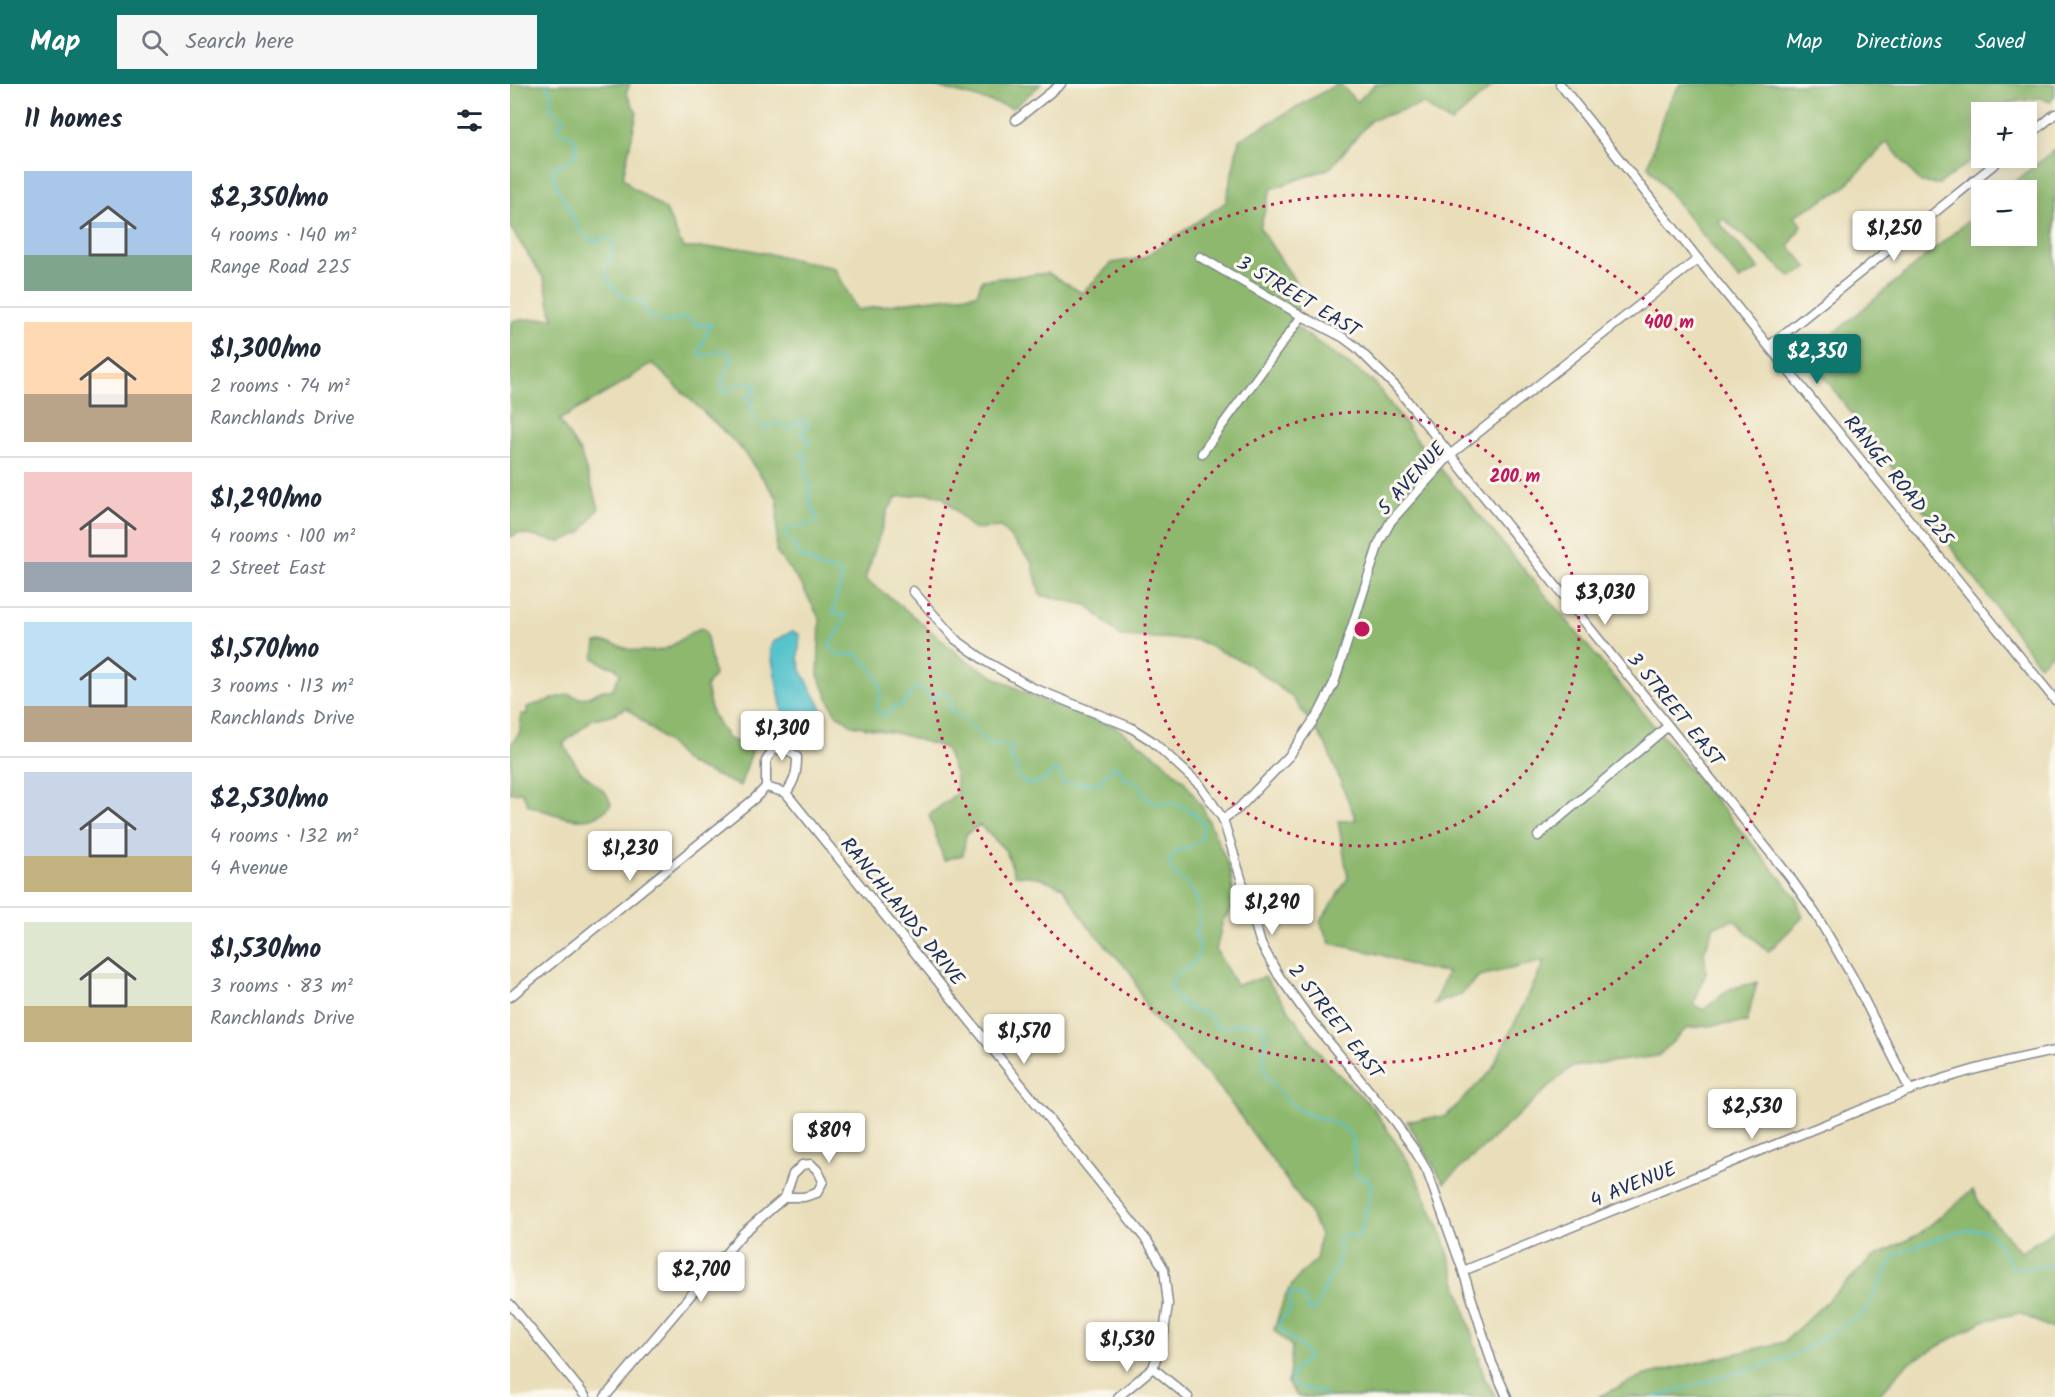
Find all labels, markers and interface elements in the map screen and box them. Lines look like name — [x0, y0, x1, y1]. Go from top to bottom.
search box — [117, 15, 537, 69]
text: Map — [30, 20, 81, 65]
text: Search here — [186, 25, 294, 60]
icon: search — [138, 26, 171, 59]
text: Map — [1786, 26, 1822, 59]
text: Directions — [1855, 26, 1942, 59]
text: Saved — [1975, 26, 2025, 59]
text: 11 homes — [24, 99, 122, 141]
map controls — [1971, 102, 2037, 246]
button: + — [1971, 102, 2037, 168]
icon: filters — [453, 104, 486, 137]
text: $2,350/mo — [210, 178, 329, 220]
button: − — [1971, 180, 2037, 246]
icon: home — [72, 195, 144, 267]
pin: $1,250 — [1845, 211, 1943, 262]
text: $1,250 — [1866, 214, 1922, 246]
text: 4 rooms · 140 m² — [210, 220, 356, 252]
street label: 3 STREET EAST — [1230, 248, 1368, 349]
text: Range Road 225 — [210, 252, 350, 284]
text: 400 m — [1644, 309, 1694, 338]
text: $1,300/mo — [210, 329, 321, 371]
pin: $2,350 — [1768, 334, 1866, 385]
text: $2,350 — [1787, 337, 1847, 369]
icon: home — [72, 346, 144, 418]
text: 2 rooms · 74 m² — [210, 371, 350, 403]
text: Ranchlands Drive — [210, 403, 355, 435]
street label: RANGE ROAD 225 — [1835, 409, 1961, 555]
street label: 5 AVENUE — [1370, 434, 1456, 524]
text: 200 m — [1490, 463, 1541, 492]
text: $1,290/mo — [210, 479, 322, 521]
icon: home — [72, 496, 144, 568]
text: 4 rooms · 100 m² — [210, 521, 355, 553]
text: 2 Street East — [210, 553, 326, 585]
pin: $3,030 — [1556, 575, 1654, 626]
text: $3,030 — [1575, 578, 1635, 610]
centre of rings — [1352, 619, 1372, 639]
text: $1,570/mo — [210, 629, 319, 671]
icon: home — [72, 646, 144, 718]
street label: 3 STREET EAST — [1618, 646, 1732, 776]
text: 3 rooms · 113 m² — [210, 671, 353, 703]
text: Ranchlands Drive — [210, 703, 355, 735]
pin: $1,300 — [733, 711, 831, 762]
text: $1,300 — [755, 714, 809, 746]
text: $2,530/mo — [210, 779, 329, 821]
icon: home — [72, 796, 144, 868]
text: 4 rooms · 132 m² — [210, 821, 358, 853]
pin: $1,230 — [581, 831, 679, 882]
street label: RANCHLANDS DRIVE — [831, 831, 973, 995]
text: $1,230 — [602, 834, 658, 866]
text: 4 Avenue — [210, 853, 288, 885]
pin: $1,290 — [1223, 885, 1321, 936]
text: $1,290 — [1244, 888, 1300, 920]
text: $1,530/mo — [210, 929, 321, 971]
icon: home — [72, 946, 144, 1018]
street label: 2 STREET EAST — [1279, 957, 1392, 1089]
text: 3 rooms · 83 m² — [210, 971, 353, 1003]
text: Ranchlands Drive — [210, 1003, 355, 1035]
pin: $1,570 — [975, 1014, 1073, 1065]
text: $1,570 — [998, 1017, 1050, 1049]
pin: $2,530 — [1703, 1089, 1801, 1140]
text: $2,530 — [1722, 1092, 1782, 1124]
pin: $809 — [793, 1113, 865, 1164]
text: $809 — [807, 1116, 851, 1148]
street label: 4 AVENUE — [1586, 1154, 1683, 1218]
pin: $2,700 — [652, 1252, 750, 1303]
text: $2,700 — [672, 1255, 730, 1287]
pin: $1,530 — [1078, 1322, 1176, 1373]
text: $1,530 — [1100, 1325, 1154, 1357]

